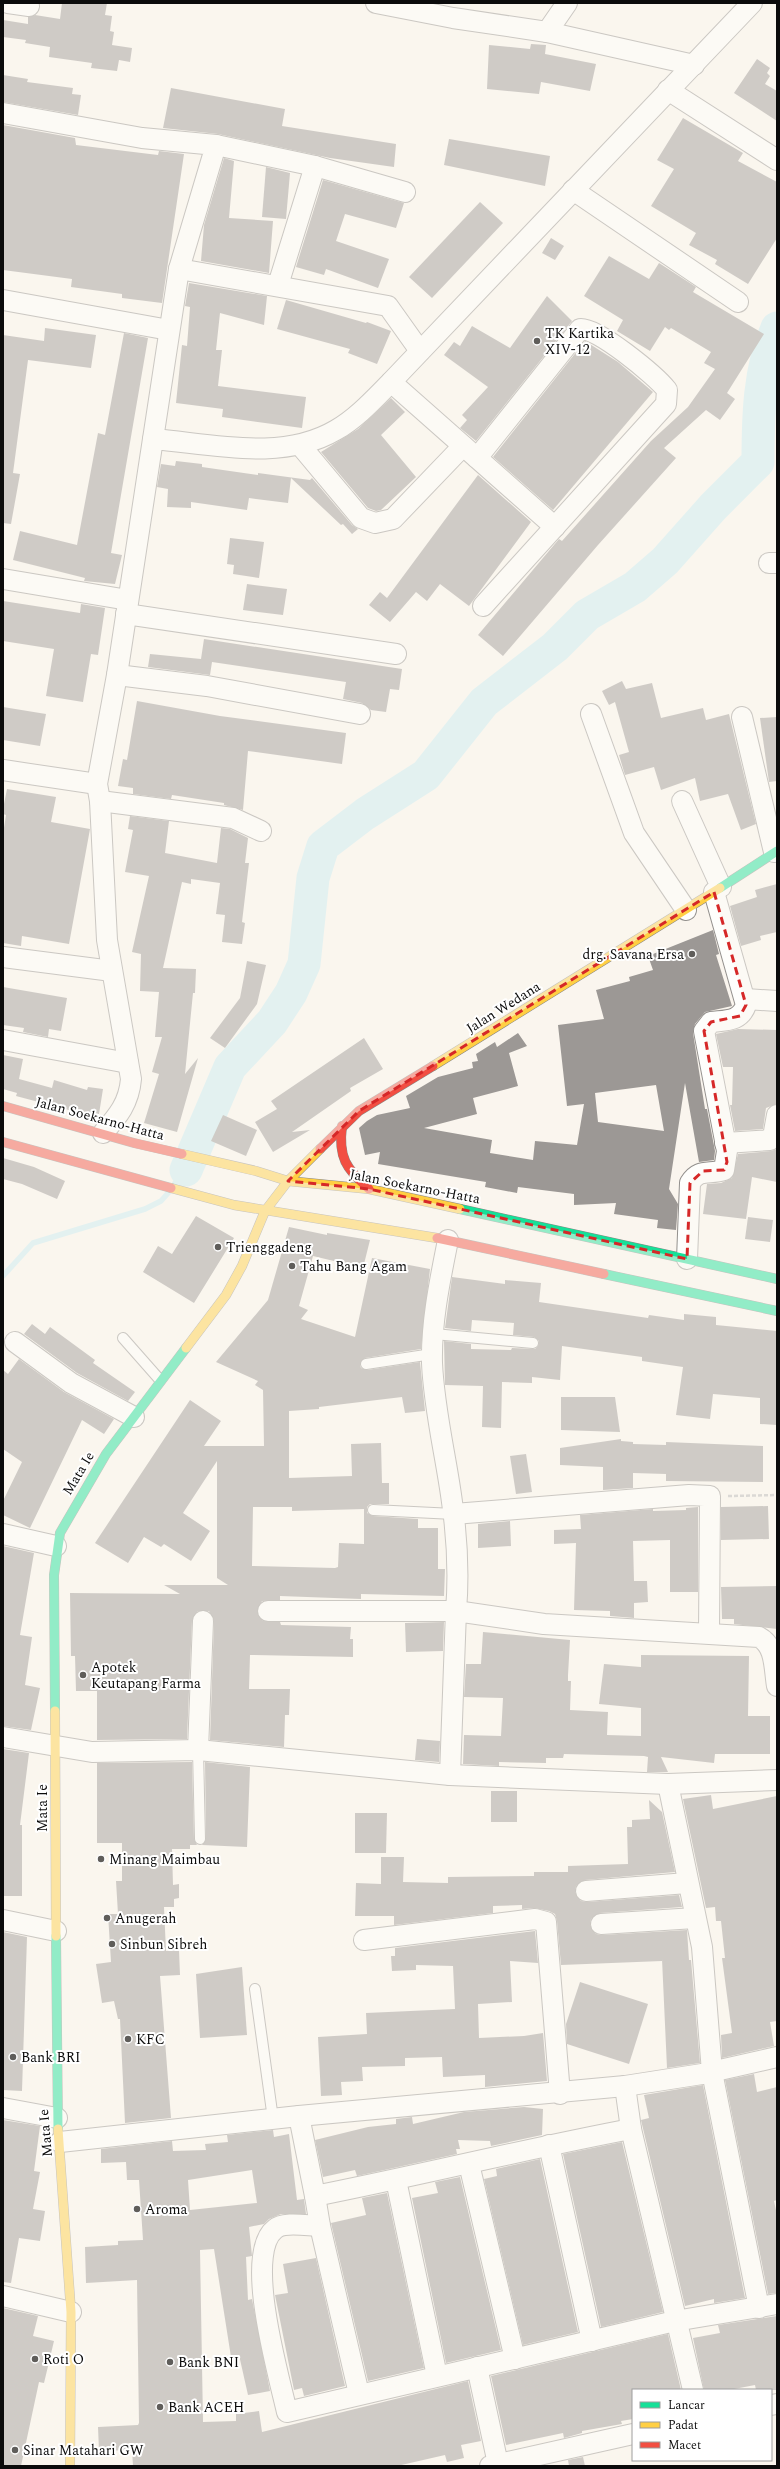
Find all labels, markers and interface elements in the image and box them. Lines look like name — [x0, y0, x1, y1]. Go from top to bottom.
place label: TK Kartika XIV-12 — [545, 323, 614, 360]
marker: TK Kartika XIV-12 — [532, 336, 542, 346]
place label: drg. Savana Ersa — [582, 944, 684, 965]
marker: drg. Savana Ersa — [687, 949, 697, 959]
street label: Jalan Wedana — [462, 976, 545, 1039]
street label: Jalan Soekarno-Hatta — [33, 1091, 167, 1146]
street label: Jalan Soekarno-Hatta — [348, 1164, 482, 1209]
place label: Trienggadeng — [226, 1237, 312, 1258]
marker: Trienggadeng — [213, 1242, 223, 1252]
place label: Tahu Bang Agam — [300, 1256, 407, 1277]
marker: Tahu Bang Agam — [287, 1261, 297, 1271]
street label: Mata Ie — [57, 1447, 100, 1499]
place label: Apotek Keutapang Farma — [91, 1657, 201, 1694]
marker: Apotek Keutapang Farma — [78, 1670, 88, 1680]
street label: Mata Ie — [32, 1784, 53, 1832]
place label: Minang Maimbau — [109, 1849, 220, 1870]
marker: Minang Maimbau — [96, 1854, 106, 1864]
place label: Anugerah — [115, 1908, 176, 1929]
marker: Anugerah — [102, 1913, 112, 1923]
place label: Sinbun Sibreh — [120, 1934, 207, 1955]
marker: Sinbun Sibreh — [107, 1939, 117, 1949]
place label: KFC — [136, 2029, 165, 2050]
marker: KFC — [123, 2034, 133, 2044]
place label: Bank BRI — [21, 2047, 80, 2068]
marker: Bank BRI — [8, 2052, 18, 2062]
street label: Mata Ie — [33, 2108, 58, 2158]
place label: Aroma — [145, 2199, 188, 2220]
marker: Aroma — [132, 2204, 142, 2214]
place label: Roti O — [43, 2349, 84, 2370]
place label: Bank BNI — [178, 2352, 239, 2373]
marker: Roti O — [30, 2354, 40, 2364]
marker: Bank BNI — [165, 2357, 175, 2367]
legend — [632, 2389, 772, 2461]
text: Lancar — [668, 2396, 705, 2415]
place label: Bank ACEH — [168, 2397, 244, 2418]
marker: Bank ACEH — [155, 2402, 165, 2412]
text: Padat — [668, 2416, 698, 2435]
text: Macet — [668, 2436, 701, 2455]
place label: Sinar Matahari GW — [23, 2440, 144, 2461]
marker: Sinar Matahari GW — [10, 2445, 20, 2455]

